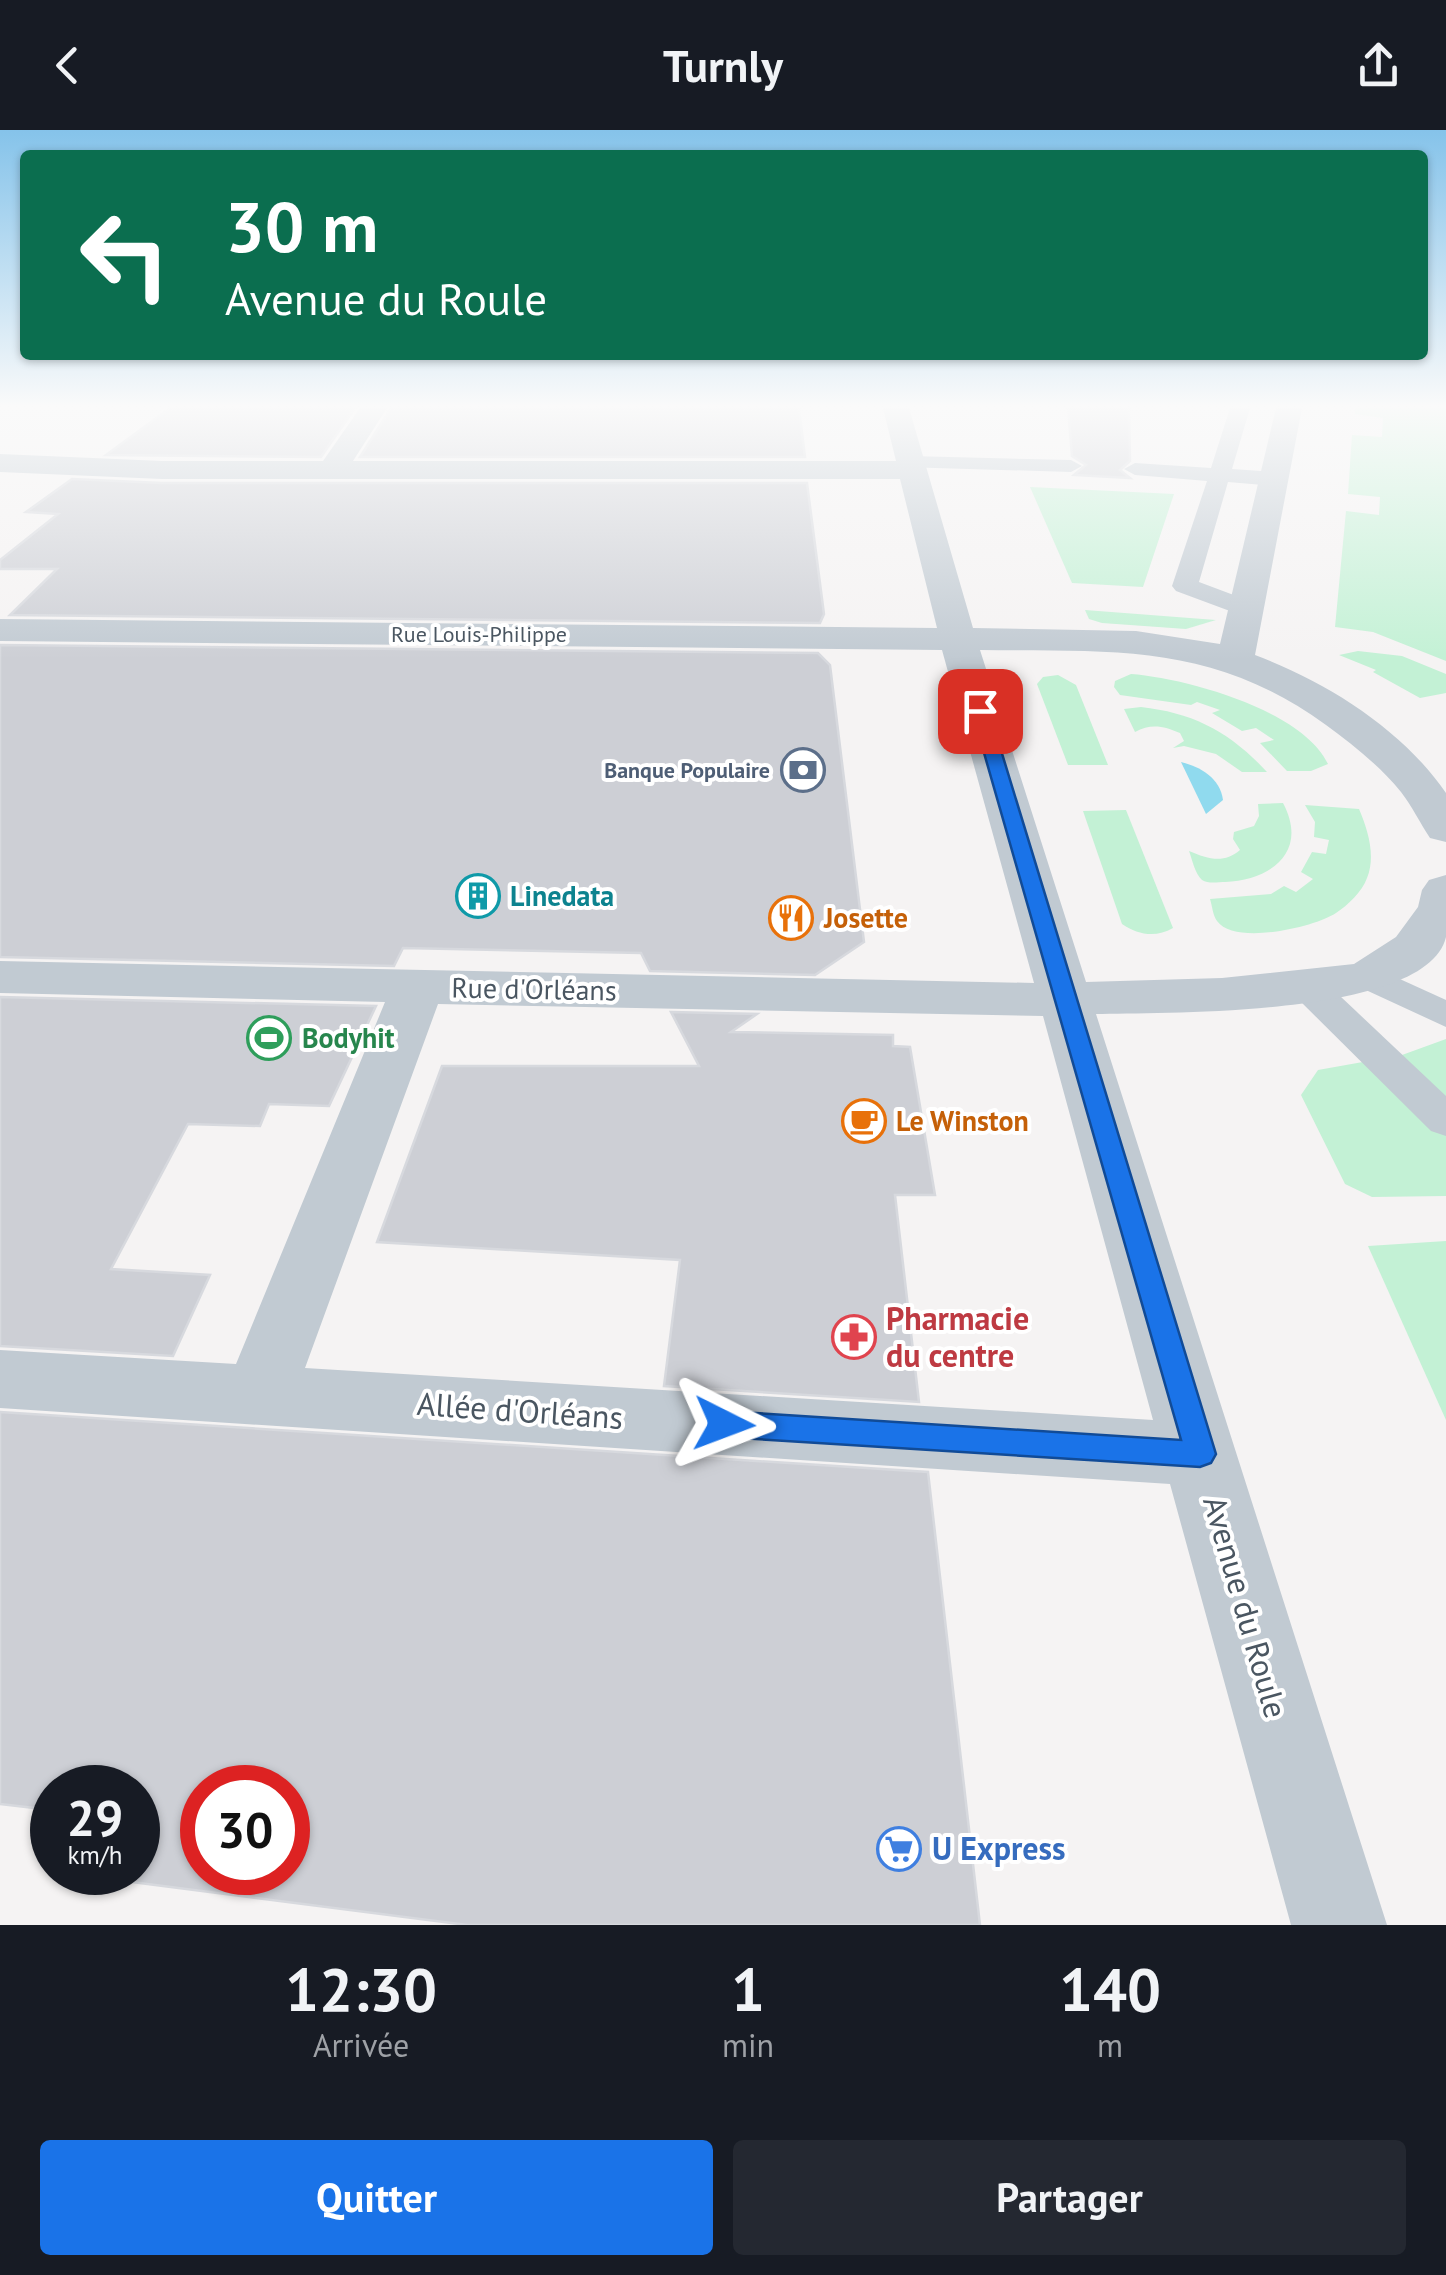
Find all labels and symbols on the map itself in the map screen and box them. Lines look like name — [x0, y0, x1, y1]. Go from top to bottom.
street label: Rue Louis-Philippe — [391, 620, 567, 648]
pin — [938, 669, 1023, 754]
bank icon: Banque Populaire — [780, 747, 826, 793]
place label: Banque Populaire — [604, 756, 770, 784]
building icon: Linedata — [455, 873, 501, 919]
place label: Linedata — [510, 877, 614, 914]
restaurant icon: Josette — [768, 895, 814, 941]
place label: Josette — [823, 899, 908, 936]
street label: Rue d'Orléans — [451, 969, 617, 1008]
sports icon: Bodyhit — [246, 1015, 292, 1061]
place label: Bodyhit — [302, 1019, 395, 1056]
cafe icon: Le Winston — [841, 1098, 887, 1144]
place label: Le Winston — [896, 1102, 1029, 1139]
place label: Pharmacie du centre — [886, 1297, 1029, 1376]
pharmacy icon: Pharmacie du centre — [831, 1314, 877, 1360]
position arrow — [672, 1372, 776, 1476]
street label: Allée d'Orléans — [416, 1382, 624, 1438]
street label: Avenue du Roule — [1194, 1491, 1298, 1723]
speed limit sign: 30 — [180, 1765, 310, 1895]
supermarket icon: U Express — [876, 1826, 922, 1872]
place label: U Express — [932, 1827, 1065, 1869]

